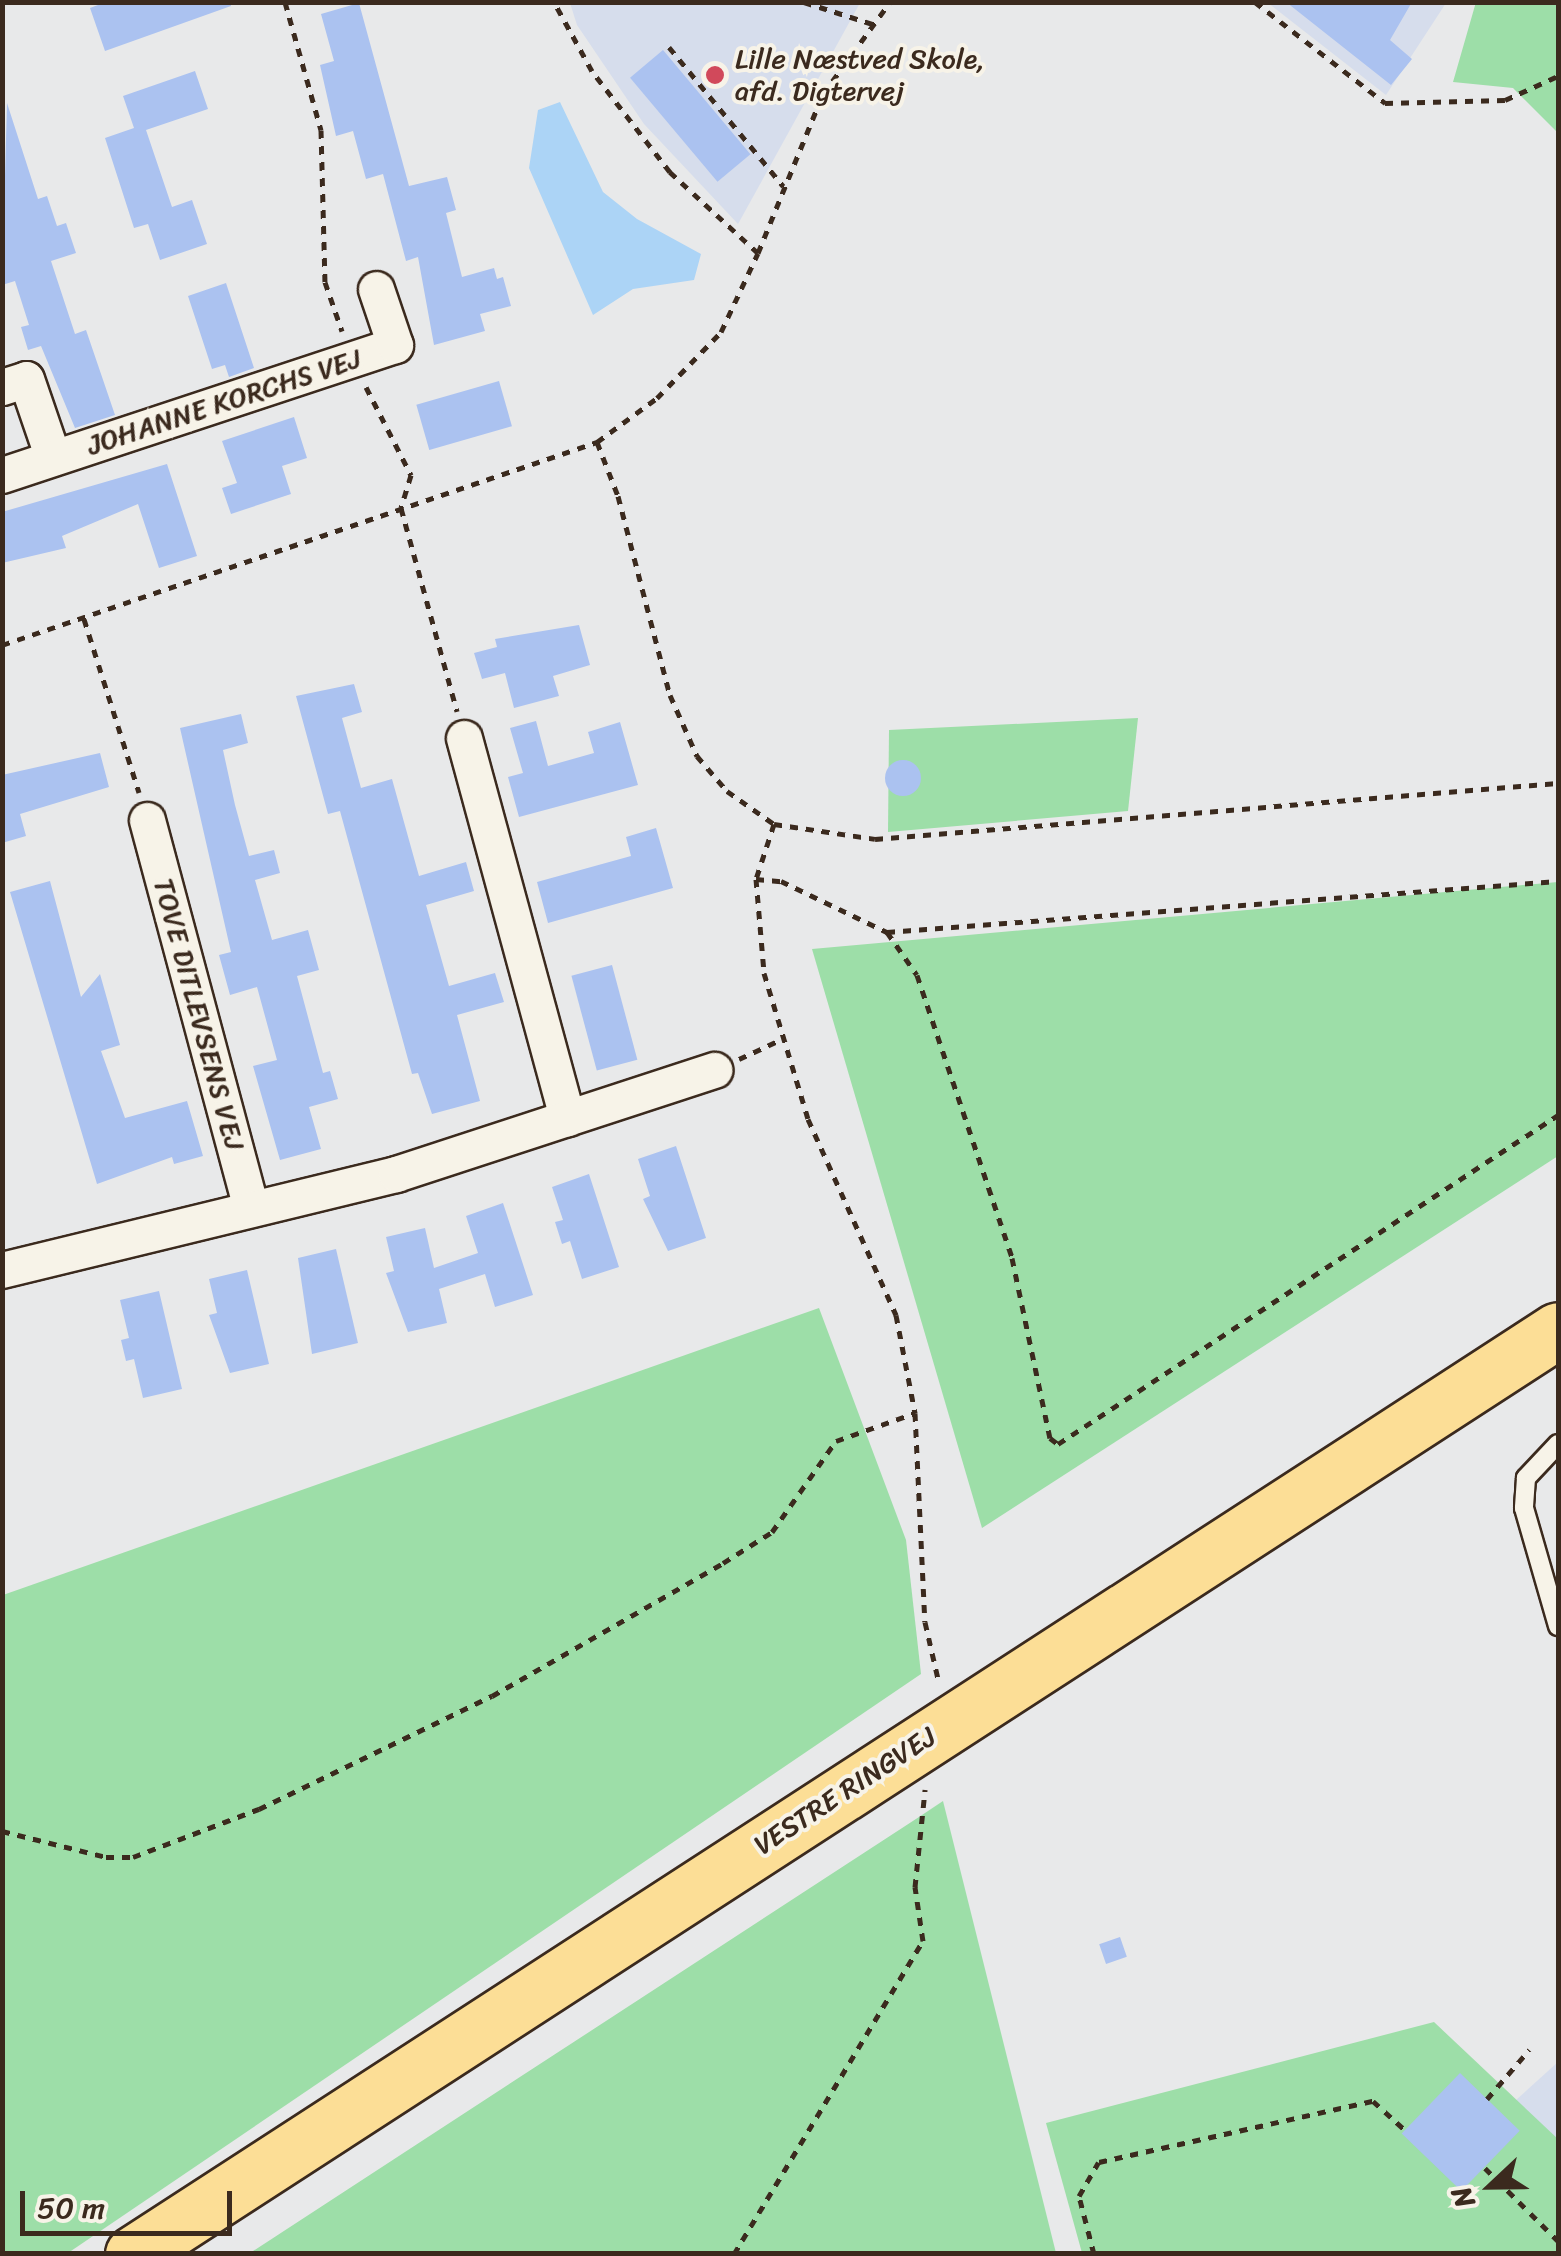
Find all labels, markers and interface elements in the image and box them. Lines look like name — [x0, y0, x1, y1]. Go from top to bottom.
place label: Lille Næstved Skole, afd. Digtervej — [735, 42, 987, 108]
marker: Lille Næstved Skole, afd. Digtervej — [704, 64, 726, 86]
street label: JOHANNE KORCHS VEJ — [82, 342, 366, 462]
street label: TOVE DITLEVSENS VEJ — [146, 874, 252, 1154]
street label: VESTRE RINGVEJ — [747, 1719, 943, 1863]
north arrow — [1441, 2136, 1541, 2236]
scale bar — [25, 2171, 238, 2233]
text: N — [1436, 2179, 1489, 2216]
text: 50 m — [37, 2181, 105, 2235]

